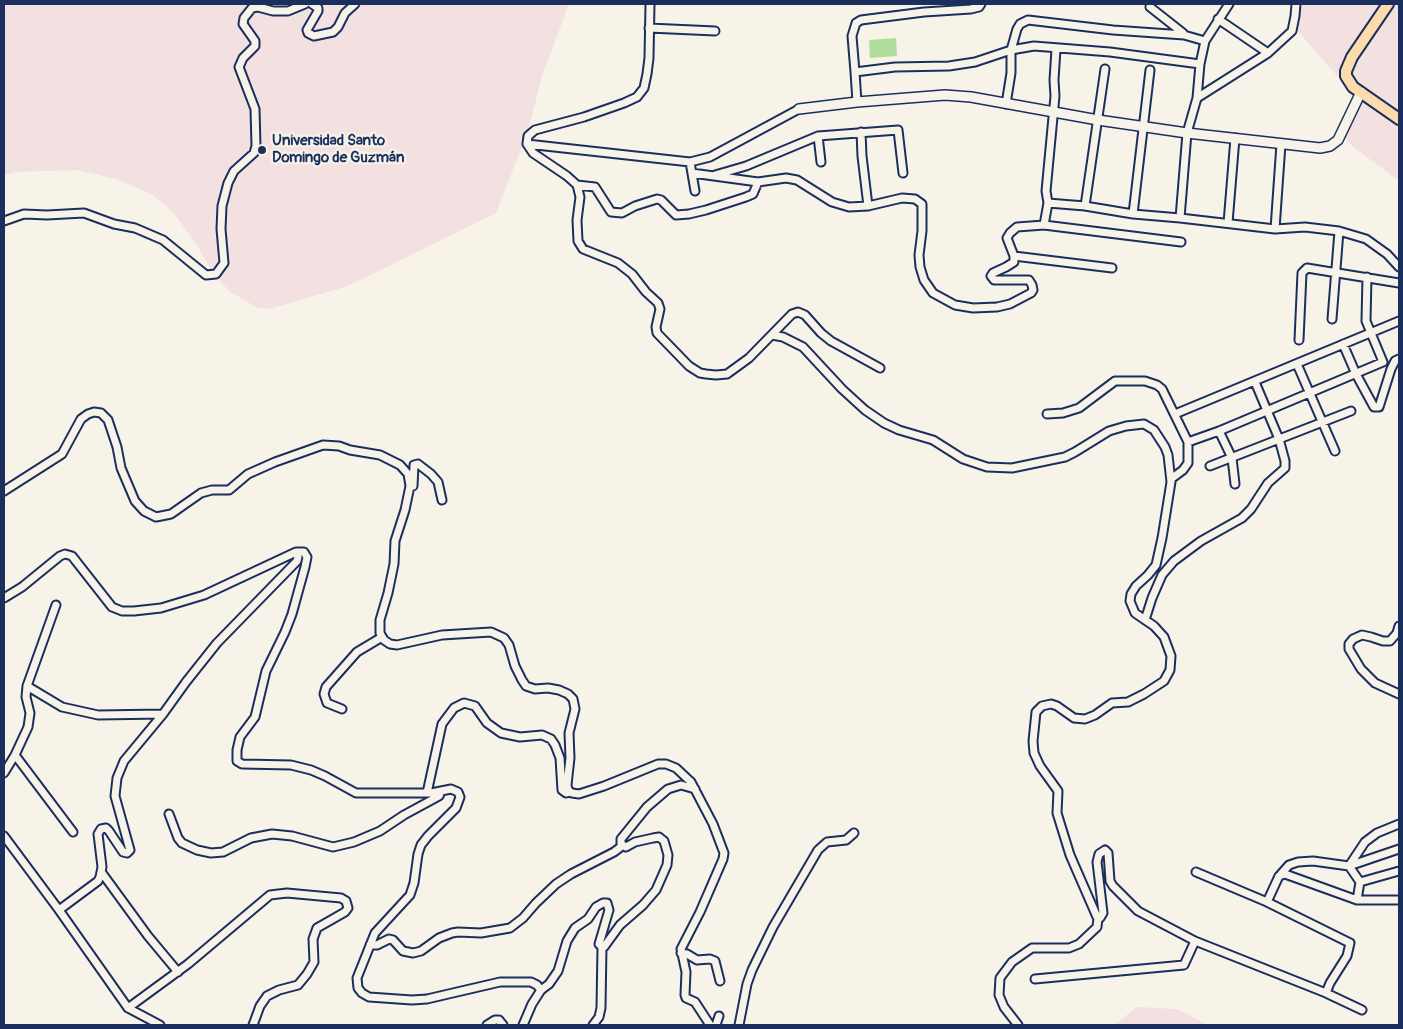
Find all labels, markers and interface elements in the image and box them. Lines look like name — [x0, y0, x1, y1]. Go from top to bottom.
place label: Universidad Santo Domingo de Guzmán — [272, 132, 404, 167]
marker: Universidad Santo Domingo de Guzmán — [256, 144, 268, 156]

